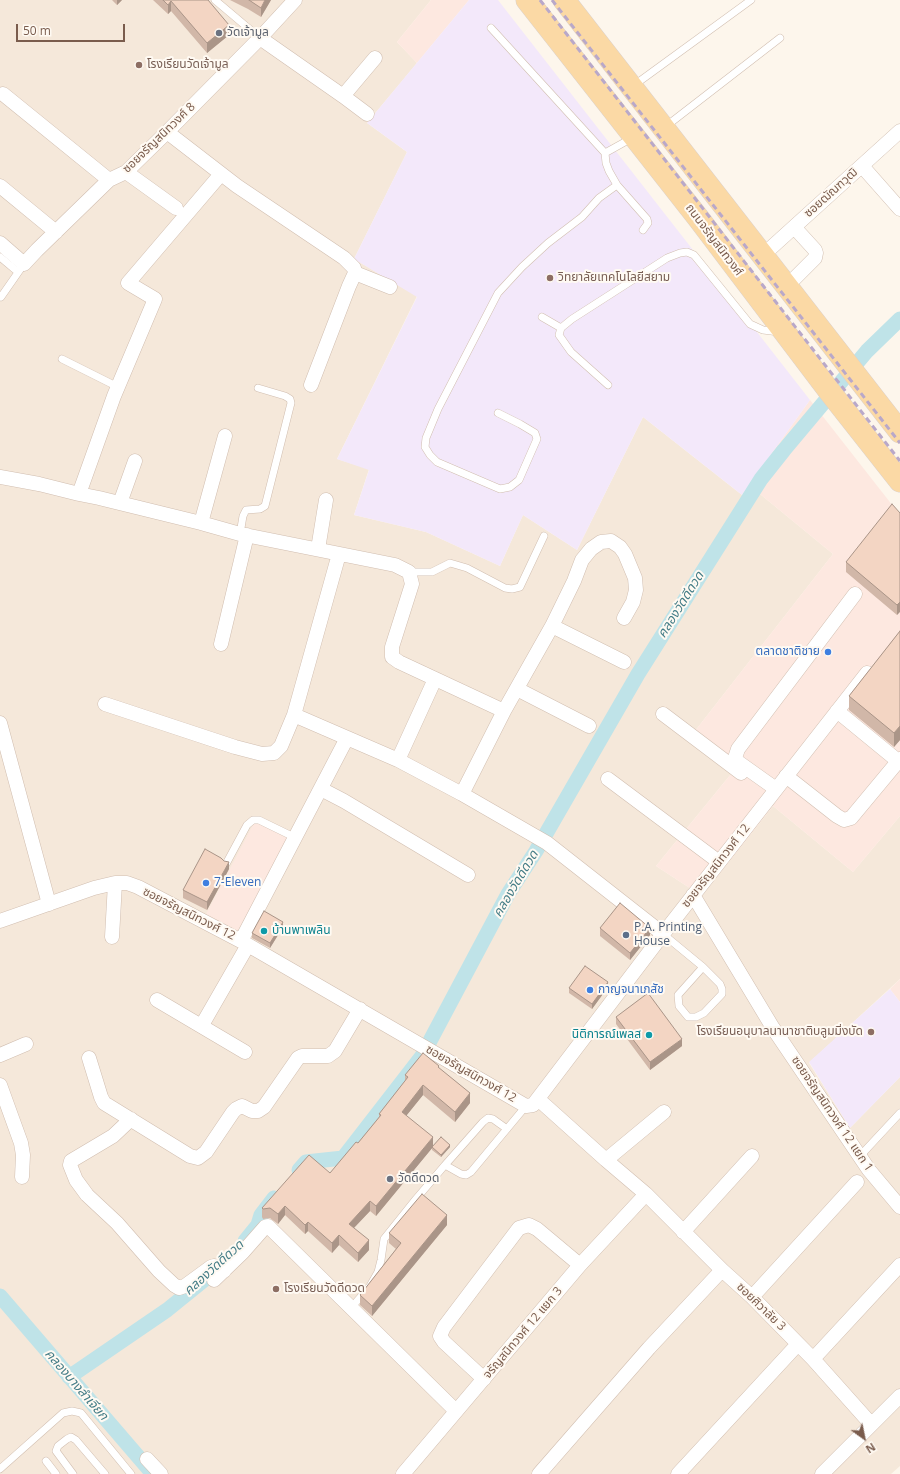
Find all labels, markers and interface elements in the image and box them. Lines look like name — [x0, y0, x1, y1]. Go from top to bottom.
scale bar — [18, 16, 127, 42]
text: 50 m — [23, 22, 51, 39]
place label: วัดเจ้ามูล — [227, 26, 269, 40]
marker: วัดเจ้ามูล — [214, 28, 224, 38]
place label: โรงเรียนวัดเจ้ามูล — [147, 58, 229, 72]
marker: โรงเรียนวัดเจ้ามูล — [134, 60, 144, 70]
street label: ซอยจรัญสนิทวงศ์ 8 — [120, 100, 198, 176]
street label: ซอยฒัณฑวุฒิ — [801, 165, 861, 221]
street label: ถนนจรัญสนิทวงศ์ — [682, 201, 746, 279]
place label: วิทยาลัยเทคโนโลยีสยาม — [558, 271, 670, 285]
marker: วิทยาลัยเทคโนโลยีสยาม — [545, 273, 555, 283]
water label: คลองวัดดีดวด — [655, 569, 707, 641]
place label: ตลาดชาติชาย — [756, 645, 820, 659]
marker: ตลาดชาติชาย — [823, 647, 833, 657]
street label: ซอยจรัญสนิทวงศ์ 12 — [679, 821, 753, 911]
water label: คลองวัดดีดวด — [490, 848, 542, 920]
place label: 7-Eleven — [214, 876, 261, 890]
marker: 7-Eleven — [201, 878, 211, 888]
street label: ซอยจรัญสนิทวงศ์ 12 — [140, 884, 238, 944]
place label: P.A. Printing House — [634, 921, 702, 949]
place label: บ้านพาเพลิน — [272, 924, 331, 938]
marker: บ้านพาเพลิน — [259, 926, 269, 936]
marker: P.A. Printing House — [621, 930, 631, 940]
place label: กาญจนาเภสัช — [598, 983, 664, 997]
marker: กาญจนาเภสัช — [585, 985, 595, 995]
place label: โรงเรียนอนุบาลนานาชาติบลูมมิ่งบัด — [697, 1025, 863, 1039]
marker: โรงเรียนอนุบาลนานาชาติบลูมมิ่งบัด — [866, 1027, 876, 1037]
place label: นิติการณ์เพลส — [572, 1028, 641, 1042]
marker: นิติการณ์เพลส — [644, 1030, 654, 1040]
street label: ซอยจรัญสนิทวงศ์ 12 — [423, 1042, 519, 1106]
street label: ซอยจรัญสนิทวงศ์ 12 แยก 1 — [788, 1054, 876, 1174]
place label: วัดดีดวด — [398, 1172, 439, 1186]
marker: วัดดีดวด — [385, 1174, 395, 1184]
water label: คลองวัดดีดวด — [181, 1237, 247, 1299]
street label: ซอยศิวาลัย 3 — [733, 1280, 789, 1334]
place label: โรงเรียนวัดดีดวด — [284, 1282, 365, 1296]
marker: โรงเรียนวัดดีดวด — [271, 1284, 281, 1294]
street label: จรัญสนิทวงศ์ 12 แยก 3 — [480, 1284, 566, 1382]
water label: คลองบางลำเจียก — [41, 1346, 111, 1424]
north arrow — [844, 1418, 884, 1458]
text: N — [863, 1440, 879, 1457]

